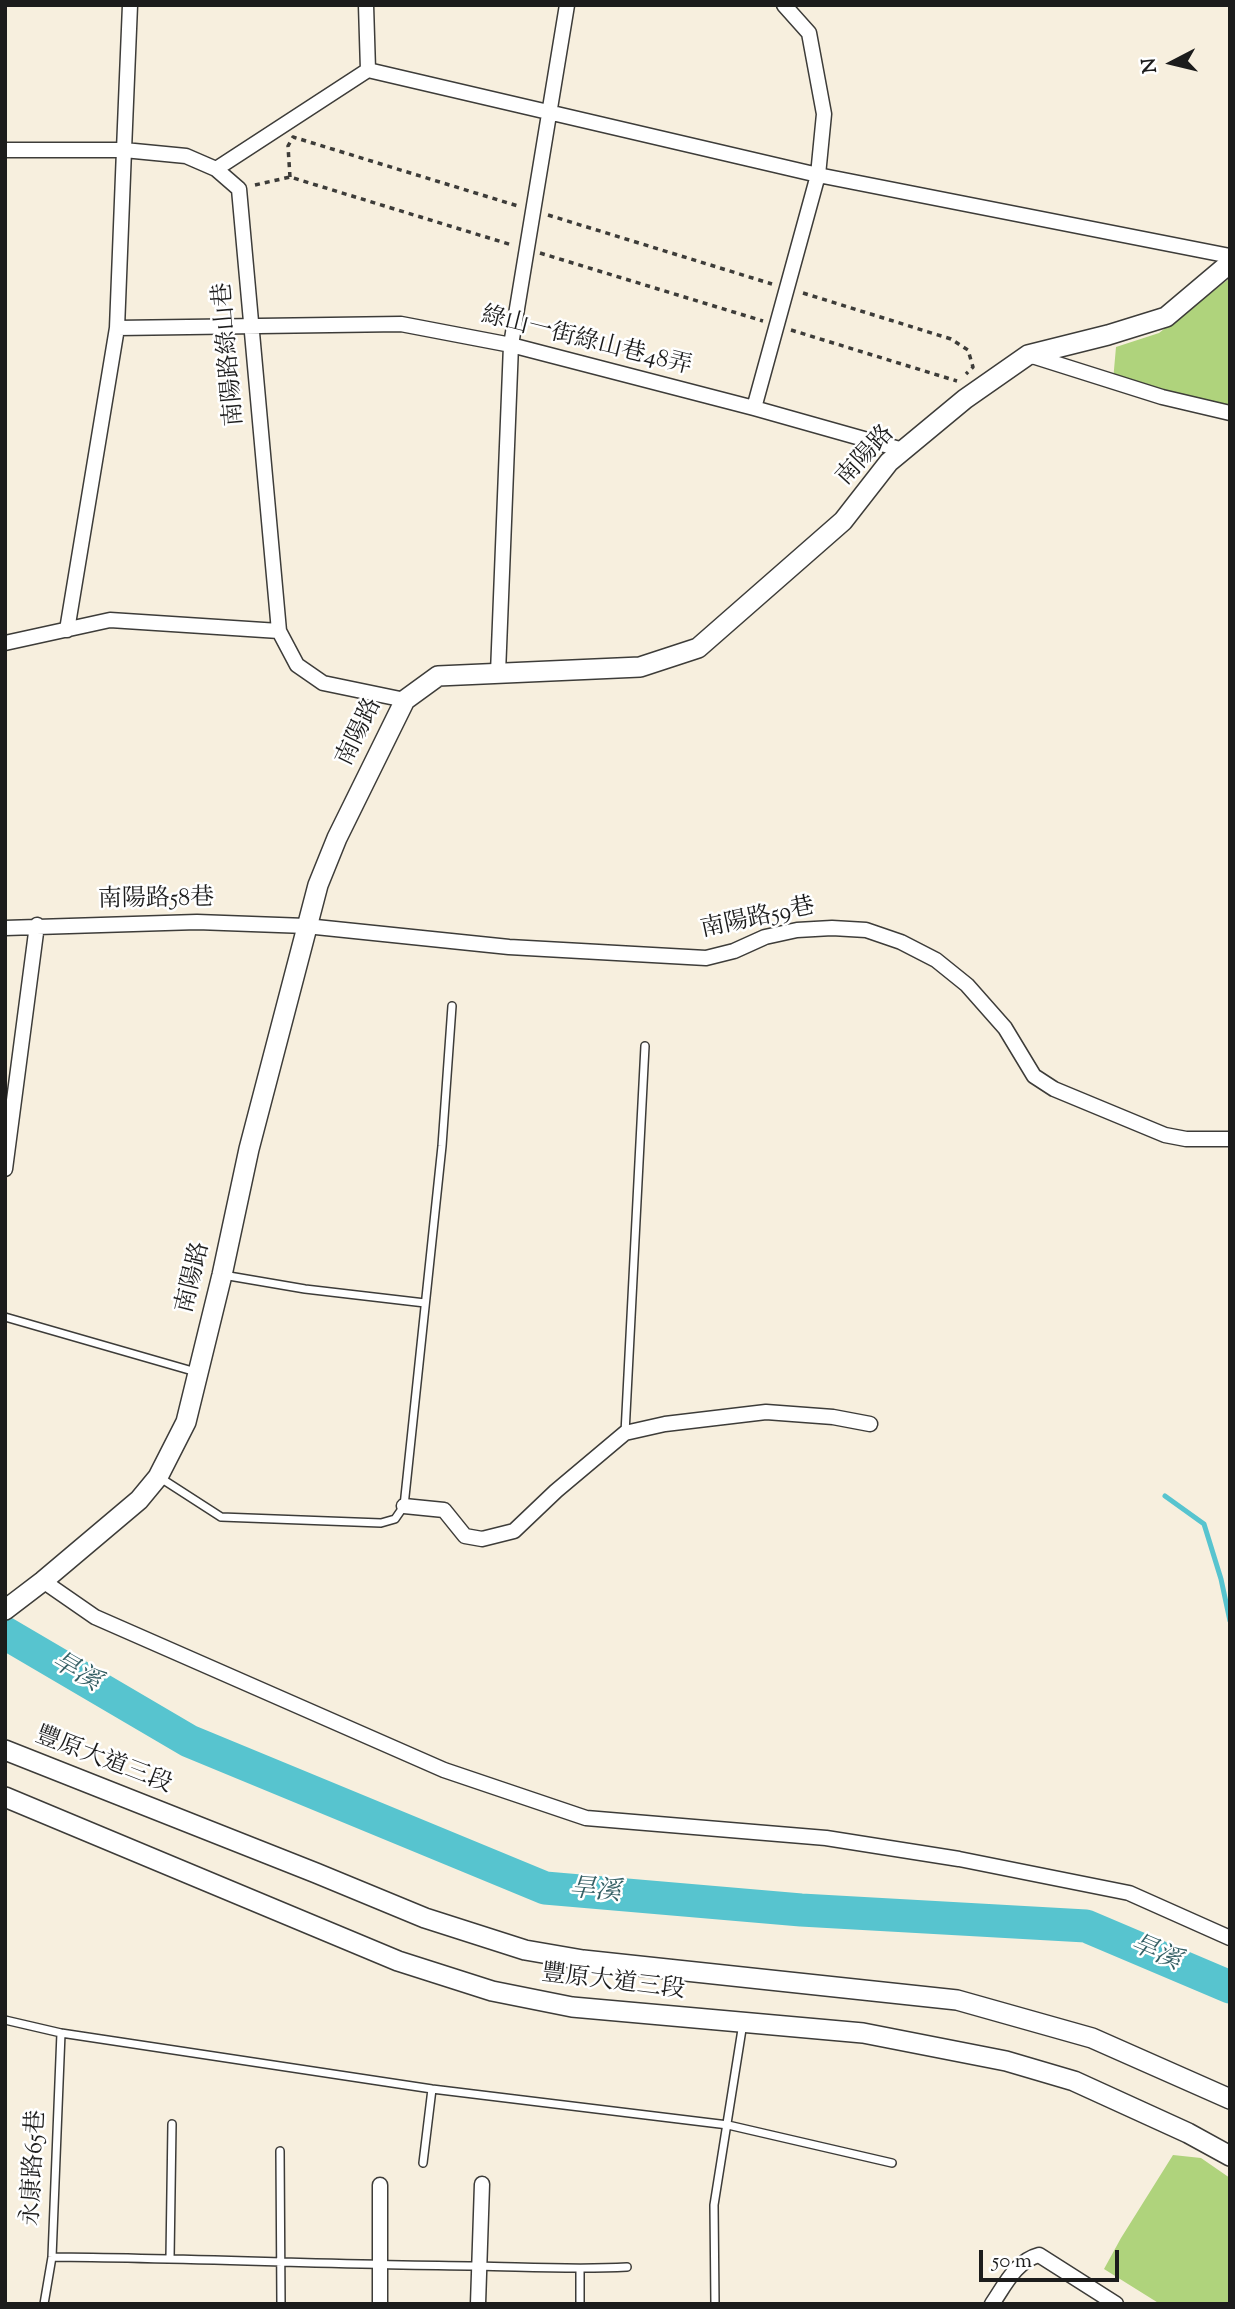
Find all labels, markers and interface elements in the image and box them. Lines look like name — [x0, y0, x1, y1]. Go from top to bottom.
north arrow — [1137, 28, 1207, 98]
text: N — [1136, 56, 1165, 75]
street label: 南陽路綠山巷 — [210, 281, 252, 427]
street label: 綠山一街綠山巷48弄 — [478, 303, 694, 383]
street label: 南陽路 — [832, 421, 902, 493]
street label: 南陽路 — [332, 694, 390, 772]
street label: 南陽路58巷 — [98, 886, 214, 916]
street label: 南陽路59巷 — [698, 894, 818, 946]
street label: 南陽路 — [172, 1240, 218, 1316]
water label: 旱溪 — [45, 1647, 105, 1701]
street label: 豐原大道三段 — [31, 1723, 175, 1801]
water label: 旱溪 — [568, 1875, 622, 1911]
water label: 旱溪 — [1125, 1930, 1185, 1980]
street label: 豐原大道三段 — [540, 1961, 686, 2007]
street label: 永康路65巷 — [19, 2109, 53, 2227]
scale bar — [983, 2236, 1123, 2280]
text: 50 m — [992, 2247, 1032, 2277]

